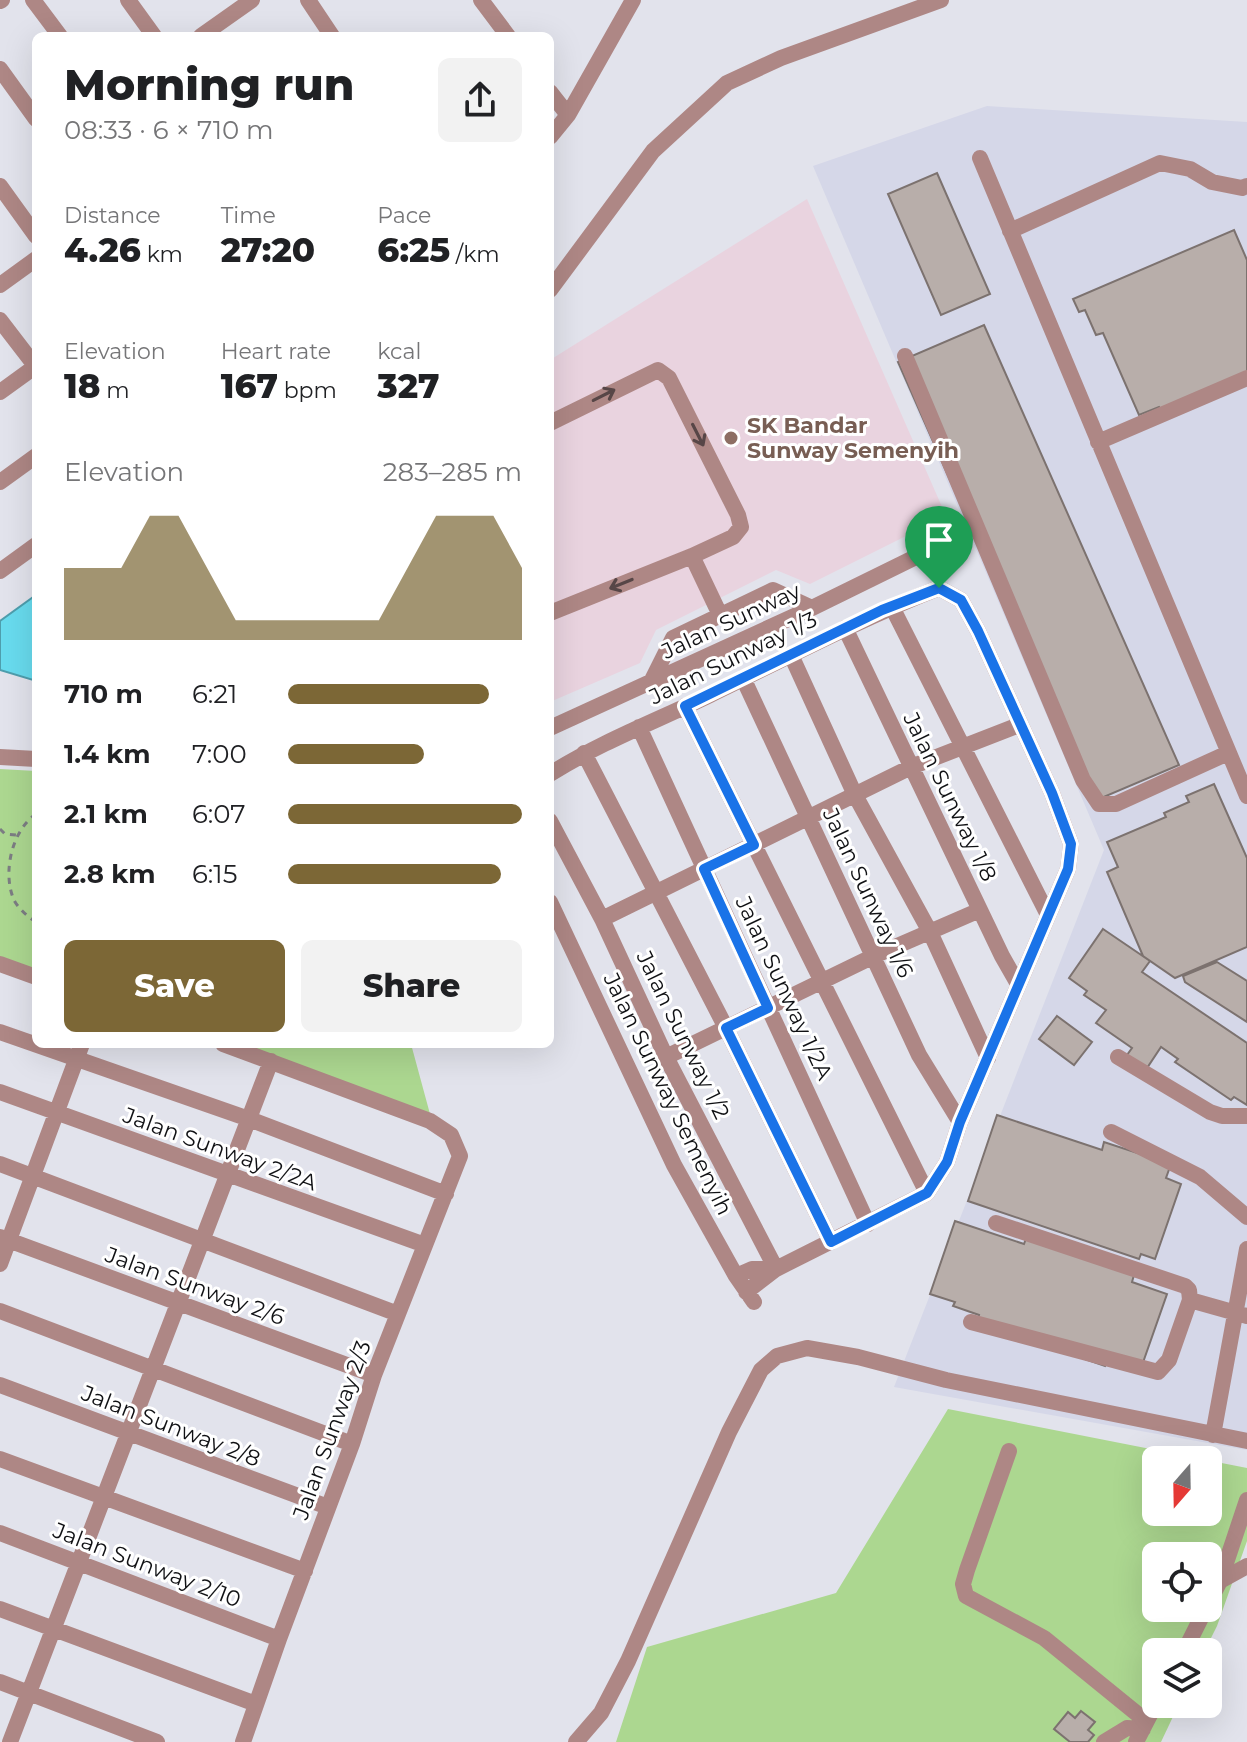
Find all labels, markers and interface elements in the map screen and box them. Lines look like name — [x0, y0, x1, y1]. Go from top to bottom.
text: Morning run — [64, 57, 354, 111]
button: share — [438, 58, 522, 142]
text: 08:33 · 6 × 710 m — [64, 114, 274, 146]
text: Distance — [64, 202, 161, 229]
text: Time — [221, 202, 276, 229]
text: Pace — [377, 202, 431, 229]
text: 4.26 — [64, 229, 141, 271]
text: 27:20 — [221, 229, 315, 271]
text: 6:25 — [377, 229, 450, 271]
text: km — [141, 241, 183, 268]
text: /km — [450, 241, 500, 268]
text: Elevation — [64, 338, 166, 365]
text: Heart rate — [221, 338, 331, 365]
text: kcal — [377, 338, 421, 365]
text: 18 — [64, 365, 101, 407]
text: 167 — [221, 365, 278, 407]
text: 327 — [377, 365, 440, 407]
text: m — [101, 377, 130, 404]
text: bpm — [278, 377, 337, 404]
one-way arrow — [591, 387, 615, 402]
place label: SK Bandar Sunway Semenyih — [747, 412, 959, 464]
one-way arrow — [691, 423, 706, 447]
marker: SK Bandar Sunway Semenyih — [722, 429, 740, 447]
text: Elevation — [64, 456, 184, 488]
text: 283–285 m — [383, 456, 522, 488]
pin — [905, 506, 973, 588]
icon: arrive — [917, 518, 961, 562]
street label: Jalan Sunway — [656, 577, 805, 665]
one-way arrow — [609, 578, 634, 592]
street label: Jalan Sunway 1/3 — [644, 606, 821, 711]
text: 710 m — [64, 678, 143, 710]
text: 6:21 — [192, 678, 238, 710]
street label: Jalan Sunway 1/8 — [897, 707, 1003, 886]
text: 1.4 km — [64, 738, 150, 770]
text: 7:00 — [192, 738, 247, 770]
text: 2.1 km — [64, 798, 148, 830]
text: 6:07 — [192, 798, 246, 830]
street label: Jalan Sunway 1/6 — [816, 803, 919, 982]
text: 2.8 km — [64, 858, 155, 890]
text: 6:15 — [192, 858, 237, 890]
street label: Jalan Sunway 1/2A — [729, 891, 838, 1084]
button: Save — [64, 940, 285, 1032]
button: Share — [301, 940, 522, 1032]
street label: Jalan Sunway 1/2 — [630, 946, 735, 1123]
street label: Jalan Sunway Semenyih — [597, 968, 738, 1220]
street label: Jalan Sunway 2/2A — [119, 1101, 321, 1197]
street label: Jalan Sunway 2/6 — [101, 1241, 288, 1331]
street label: Jalan Sunway 2/3 — [287, 1337, 377, 1524]
street label: Jalan Sunway 2/8 — [77, 1379, 264, 1473]
north arrow — [1142, 1446, 1222, 1526]
map controls — [1142, 1446, 1222, 1718]
street label: Jalan Sunway 2/10 — [48, 1516, 245, 1613]
button: locate — [1142, 1542, 1222, 1622]
button: layers — [1142, 1638, 1222, 1718]

